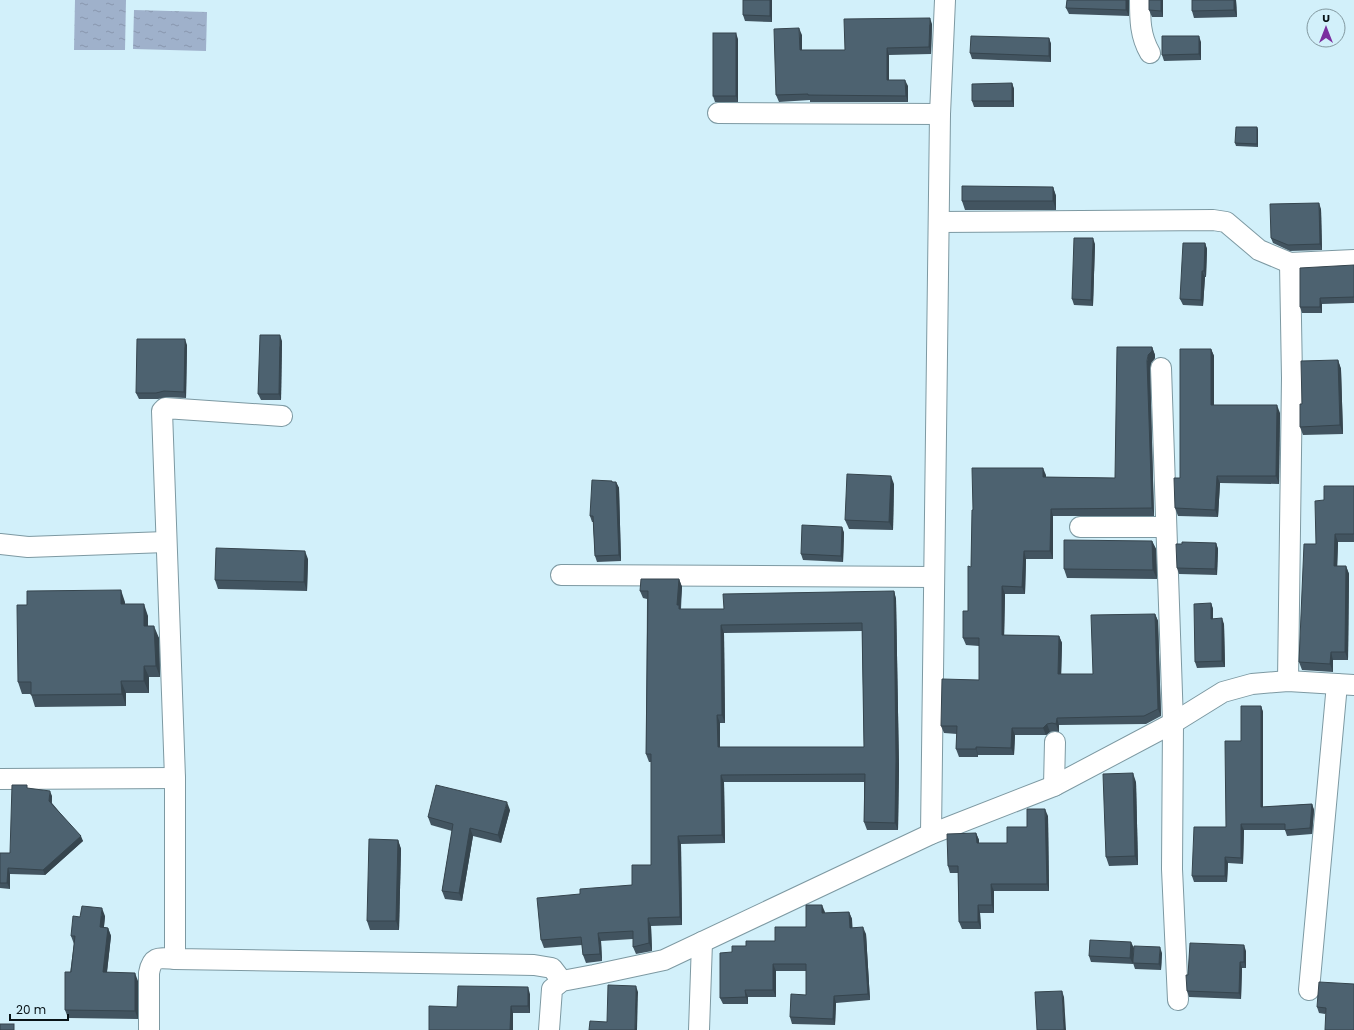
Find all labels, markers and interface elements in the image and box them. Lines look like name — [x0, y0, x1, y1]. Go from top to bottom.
north arrow — [1306, 8, 1346, 48]
text: U — [1322, 10, 1330, 26]
scale bar — [10, 996, 68, 1022]
text: 20 m — [16, 1001, 46, 1018]

